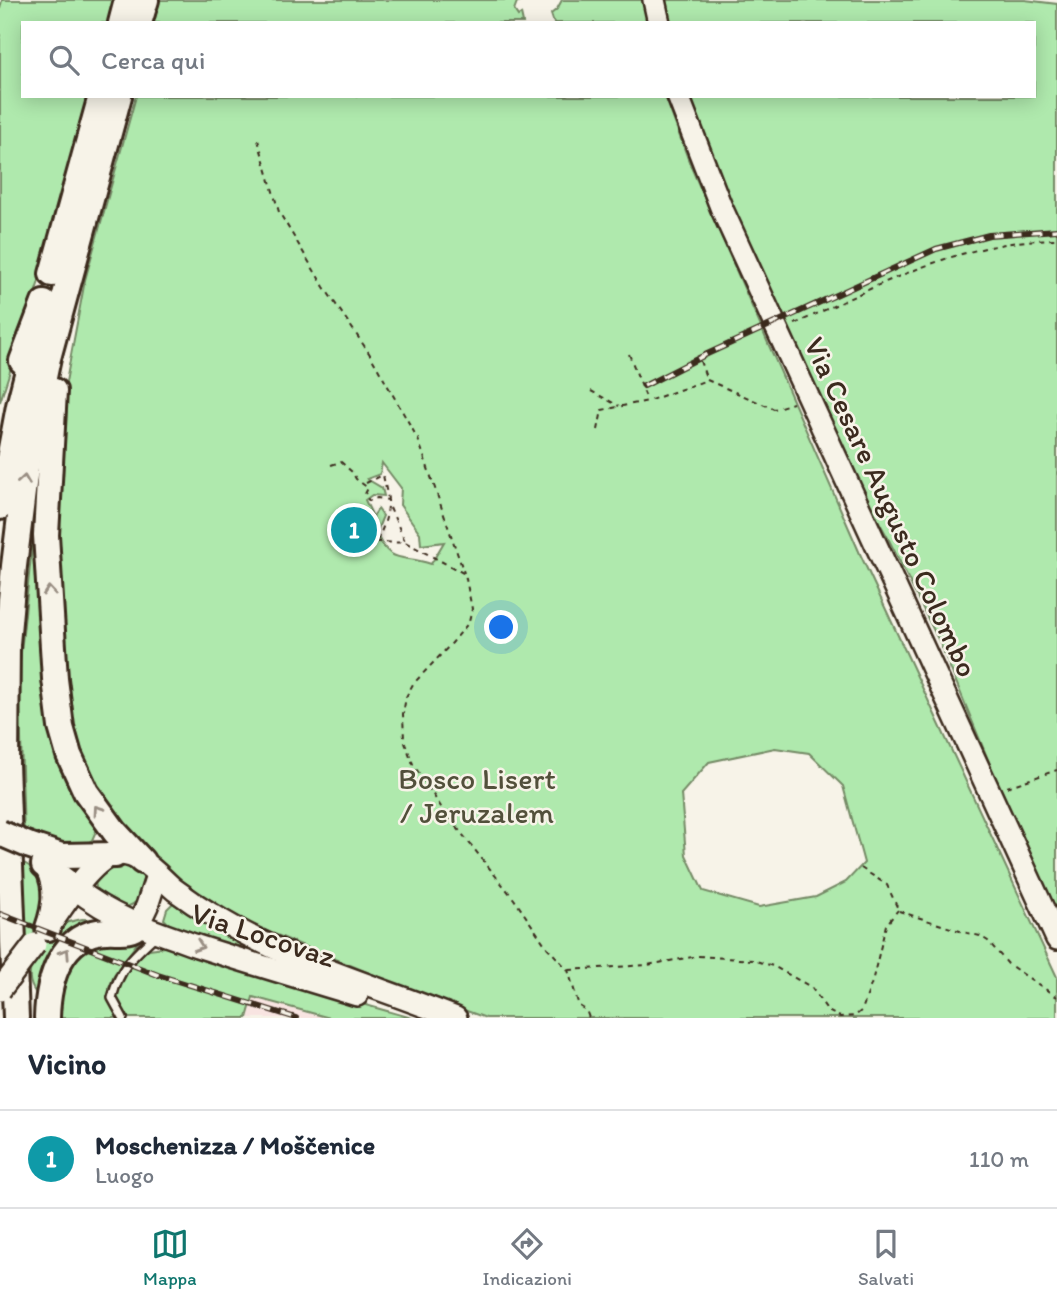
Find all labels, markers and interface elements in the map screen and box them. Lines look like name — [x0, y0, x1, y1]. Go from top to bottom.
search box — [21, 21, 1036, 98]
icon: search — [45, 41, 83, 79]
text: Cerca qui — [101, 44, 205, 76]
street label: Via Cesare Augusto Colombo — [796, 331, 987, 683]
one-way arrow — [16, 474, 31, 486]
pin: 1 — [331, 504, 377, 556]
one-way arrow — [42, 586, 57, 597]
your location — [484, 610, 518, 644]
park label: Bosco Lisert / Jeruzalem — [398, 760, 556, 831]
one-way arrow — [94, 805, 106, 818]
street label: Via Locovaz — [186, 894, 340, 975]
one-way arrow — [193, 938, 205, 952]
one-way arrow — [57, 948, 70, 961]
text: Vicino — [28, 1045, 106, 1082]
text: Moschenizza / Moščenice — [95, 1129, 375, 1161]
text: 1 — [46, 1145, 56, 1173]
text: 110 m — [969, 1145, 1029, 1173]
text: Luogo — [95, 1161, 154, 1189]
tab: Mappa — [143, 1225, 197, 1290]
tab: Indicazioni — [483, 1225, 572, 1290]
tab: Salvati — [858, 1225, 914, 1290]

